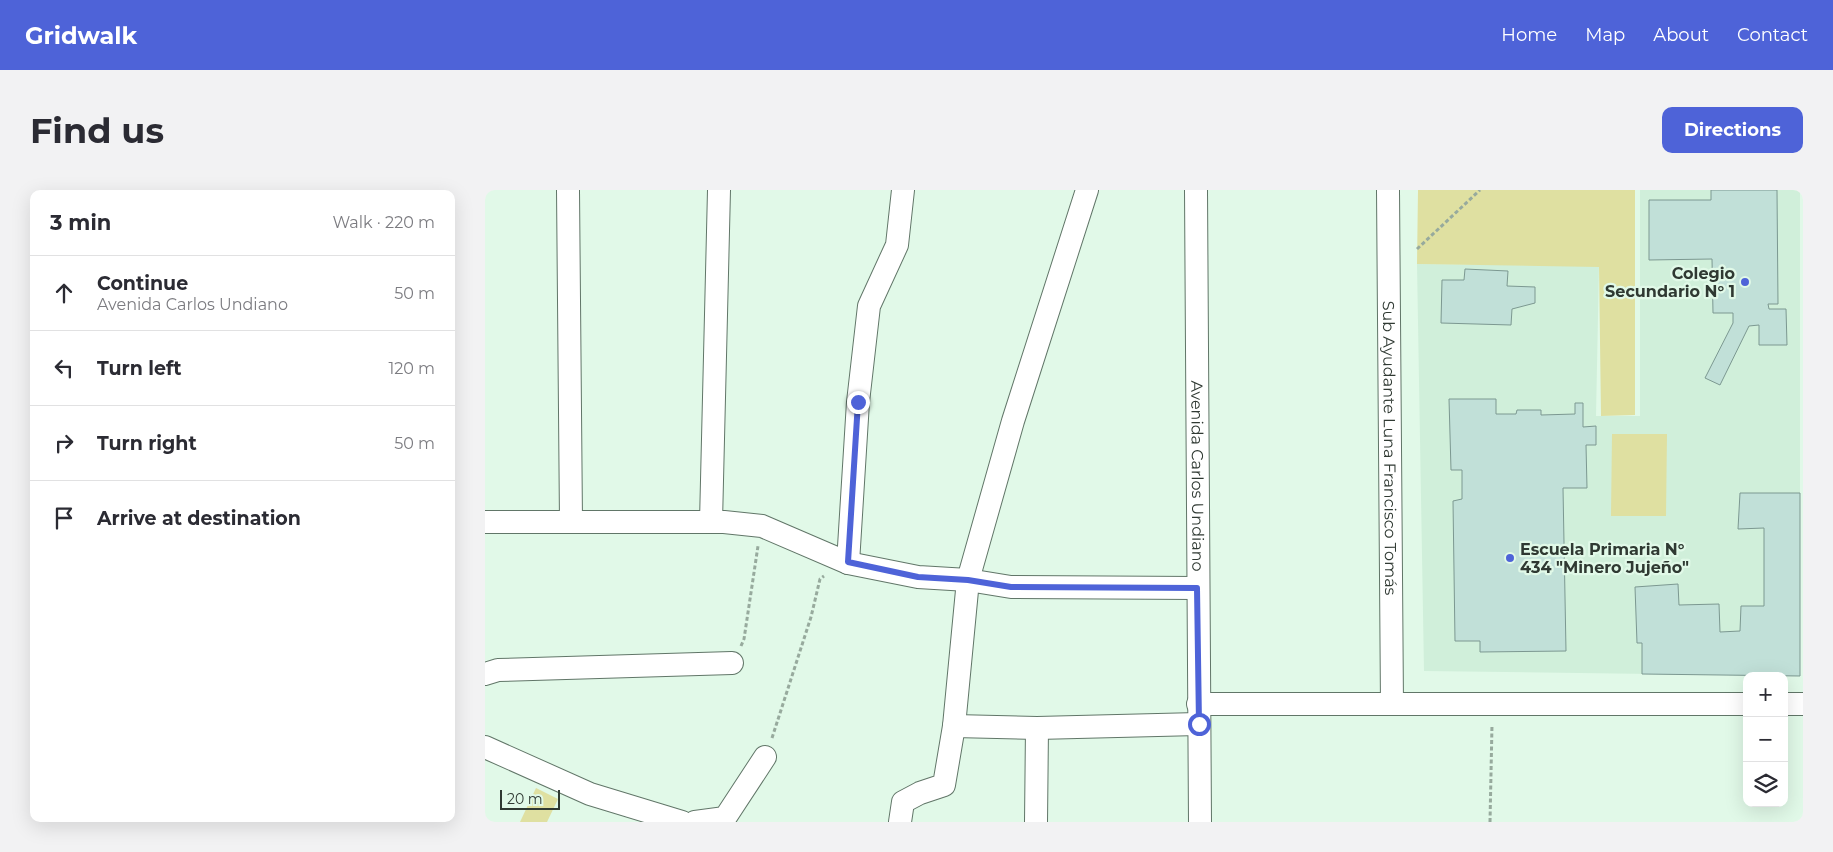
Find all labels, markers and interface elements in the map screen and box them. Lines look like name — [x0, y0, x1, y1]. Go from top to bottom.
text: Gridwalk — [25, 21, 137, 50]
text: Home — [1501, 24, 1557, 46]
text: Map — [1585, 24, 1625, 46]
text: About — [1653, 24, 1709, 46]
text: Contact — [1737, 24, 1808, 46]
button: Directions — [1662, 107, 1803, 153]
text: Find us — [30, 109, 164, 152]
text: 3 min — [50, 210, 111, 235]
text: Walk · 220 m — [332, 213, 435, 232]
place label: Colegio Secundario N° 1 — [1605, 264, 1735, 301]
text: Continue — [97, 272, 188, 295]
marker: Colegio Secundario N° 1 — [1739, 276, 1751, 288]
icon: ahead — [50, 279, 78, 307]
text: 50 m — [394, 284, 435, 303]
text: Avenida Carlos Undiano — [97, 295, 288, 314]
street label: Sub Ayudante Luna Francisco Tomás — [1379, 301, 1401, 596]
icon: left — [50, 354, 78, 382]
text: Turn left — [97, 357, 182, 380]
text: 120 m — [388, 359, 435, 378]
street label: Avenida Carlos Undiano — [1188, 380, 1208, 572]
route end — [847, 391, 870, 414]
icon: right — [50, 429, 78, 457]
text: Turn right — [97, 432, 197, 455]
text: 50 m — [394, 434, 435, 453]
icon: arrive — [50, 504, 78, 532]
text: Arrive at destination — [97, 507, 301, 530]
place label: Escuela Primaria N° 434 "Minero Jujeño" — [1520, 540, 1689, 577]
marker: Escuela Primaria N° 434 "Minero Jujeño" — [1504, 552, 1516, 564]
map controls — [1743, 672, 1788, 807]
button: + — [1743, 672, 1788, 717]
route start — [1188, 713, 1211, 736]
button: − — [1743, 717, 1788, 762]
button: layers — [1743, 762, 1788, 807]
scale bar — [500, 787, 560, 810]
text: 20 m — [507, 790, 543, 808]

